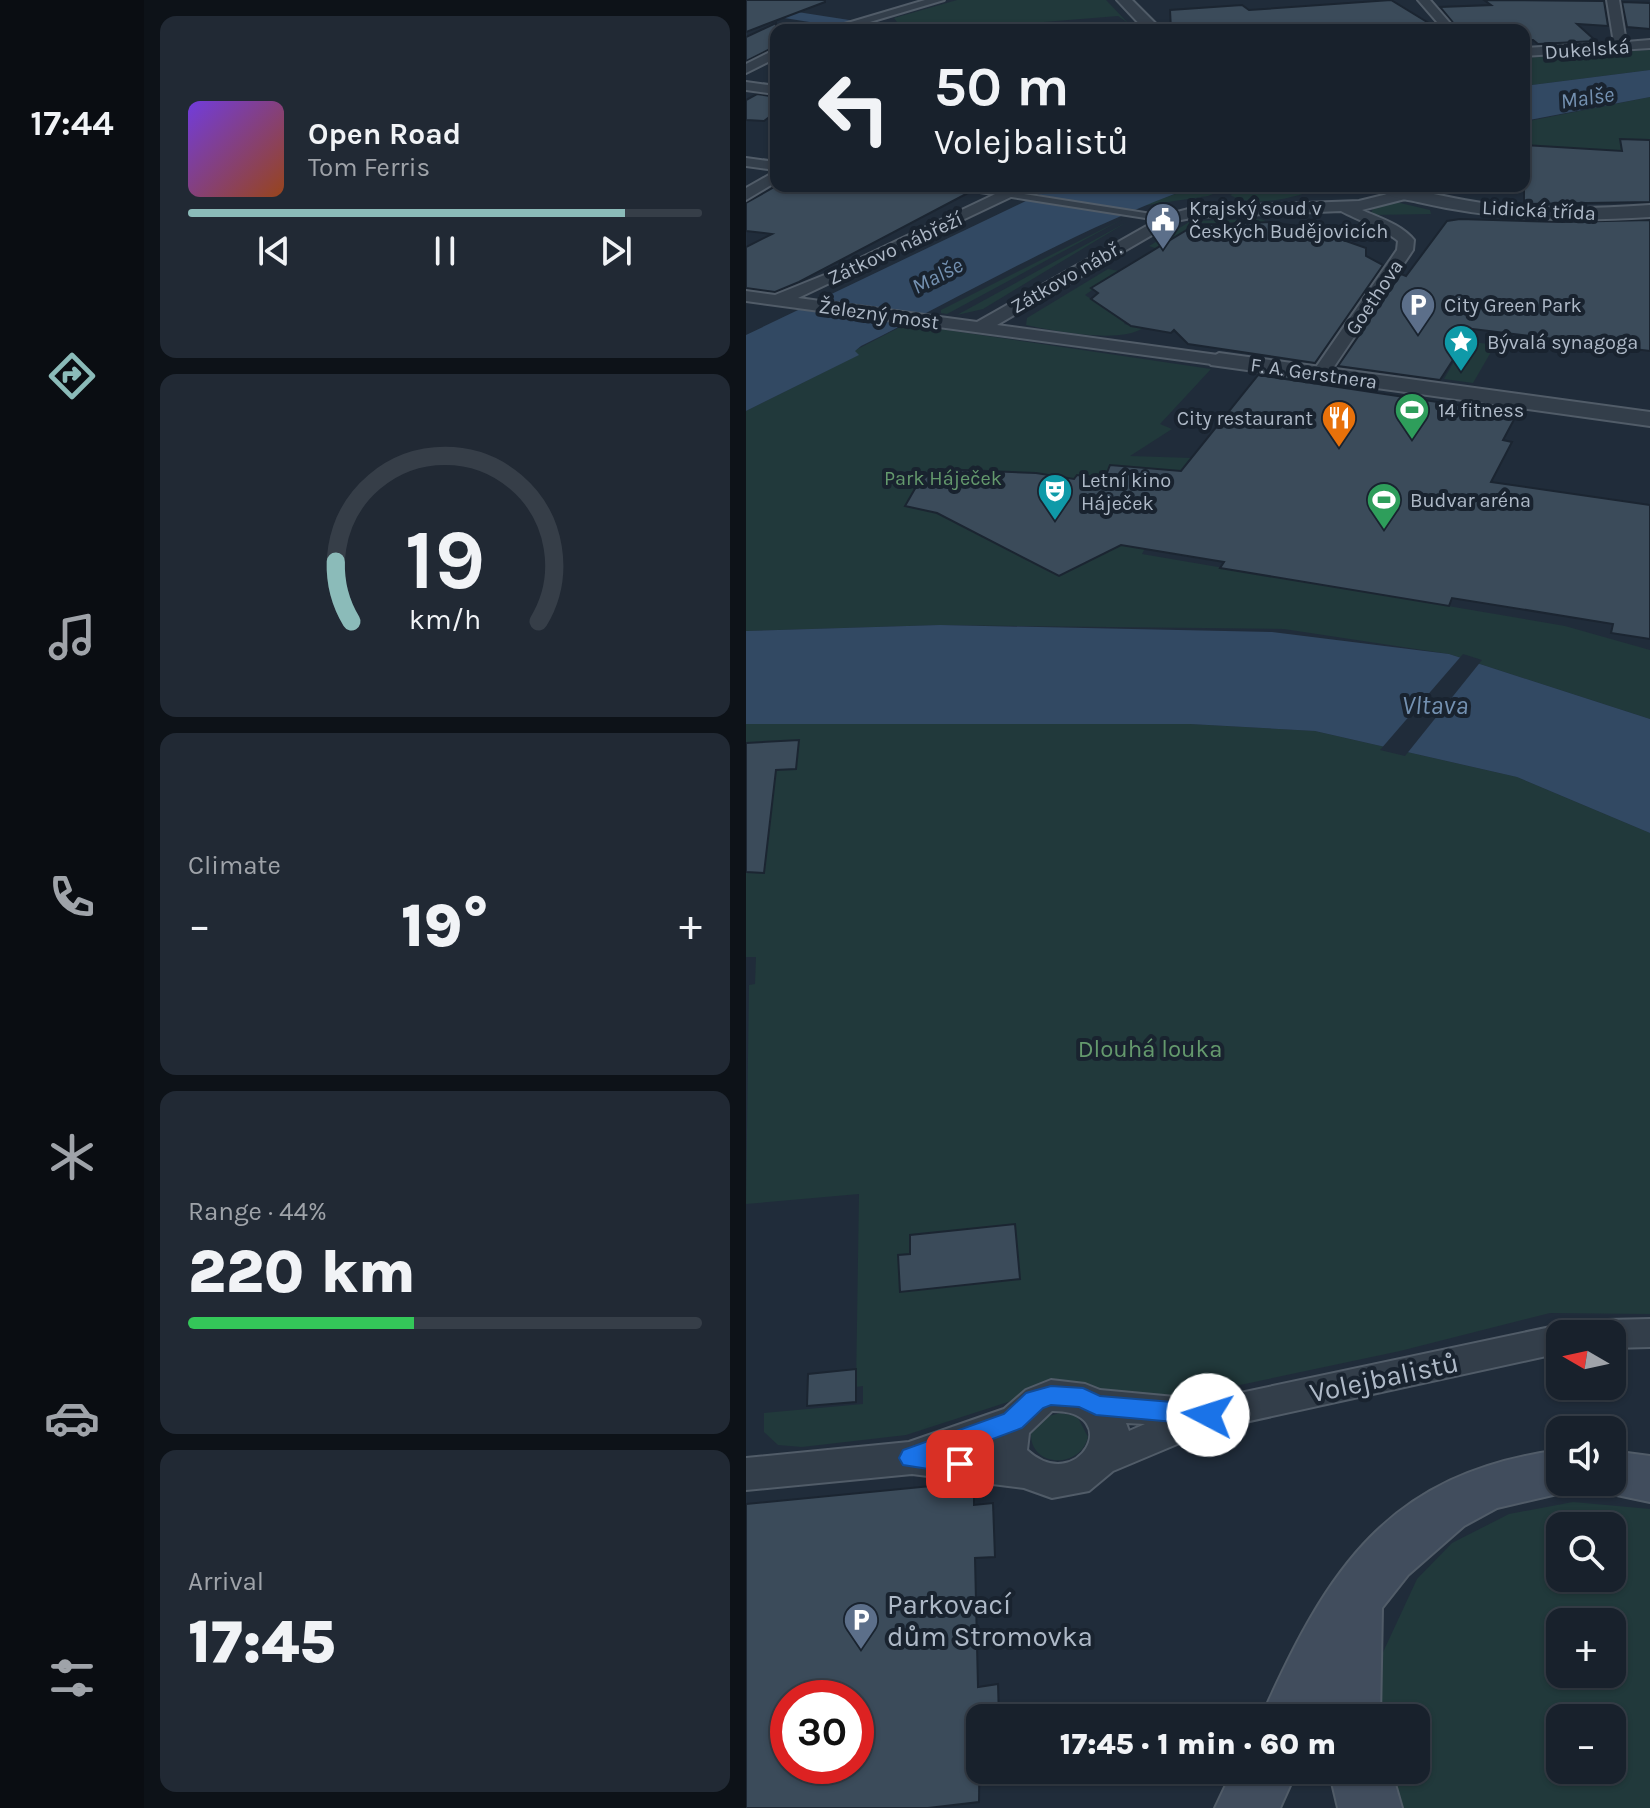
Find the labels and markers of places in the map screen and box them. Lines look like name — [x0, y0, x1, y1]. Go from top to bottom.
place label: Krajský soud v Českých Budějovicích — [1189, 197, 1388, 243]
public building icon: Krajský soud v Českých Budějovicích — [1144, 201, 1182, 251]
parking icon: City Green Park — [1399, 286, 1437, 336]
place label: City Green Park — [1444, 294, 1582, 317]
place icon: Bývalá synagoga — [1442, 323, 1480, 373]
place label: Bývalá synagoga — [1487, 331, 1638, 354]
sports icon: 14 fitness — [1393, 391, 1431, 441]
restaurant icon: City restaurant — [1320, 399, 1358, 449]
place label: 14 fitness — [1438, 399, 1524, 422]
place label: City restaurant — [1177, 407, 1313, 430]
place label: Letní kino Háječek — [1081, 469, 1171, 515]
theatre icon: Letní kino Háječek — [1036, 472, 1074, 522]
sports icon: Budvar aréna — [1365, 481, 1403, 531]
place label: Budvar aréna — [1410, 489, 1531, 512]
pin — [926, 1430, 994, 1498]
place label: Parkovací dům Stromovka — [887, 1588, 1093, 1653]
parking icon: Parkovací dům Stromovka — [842, 1601, 880, 1651]

